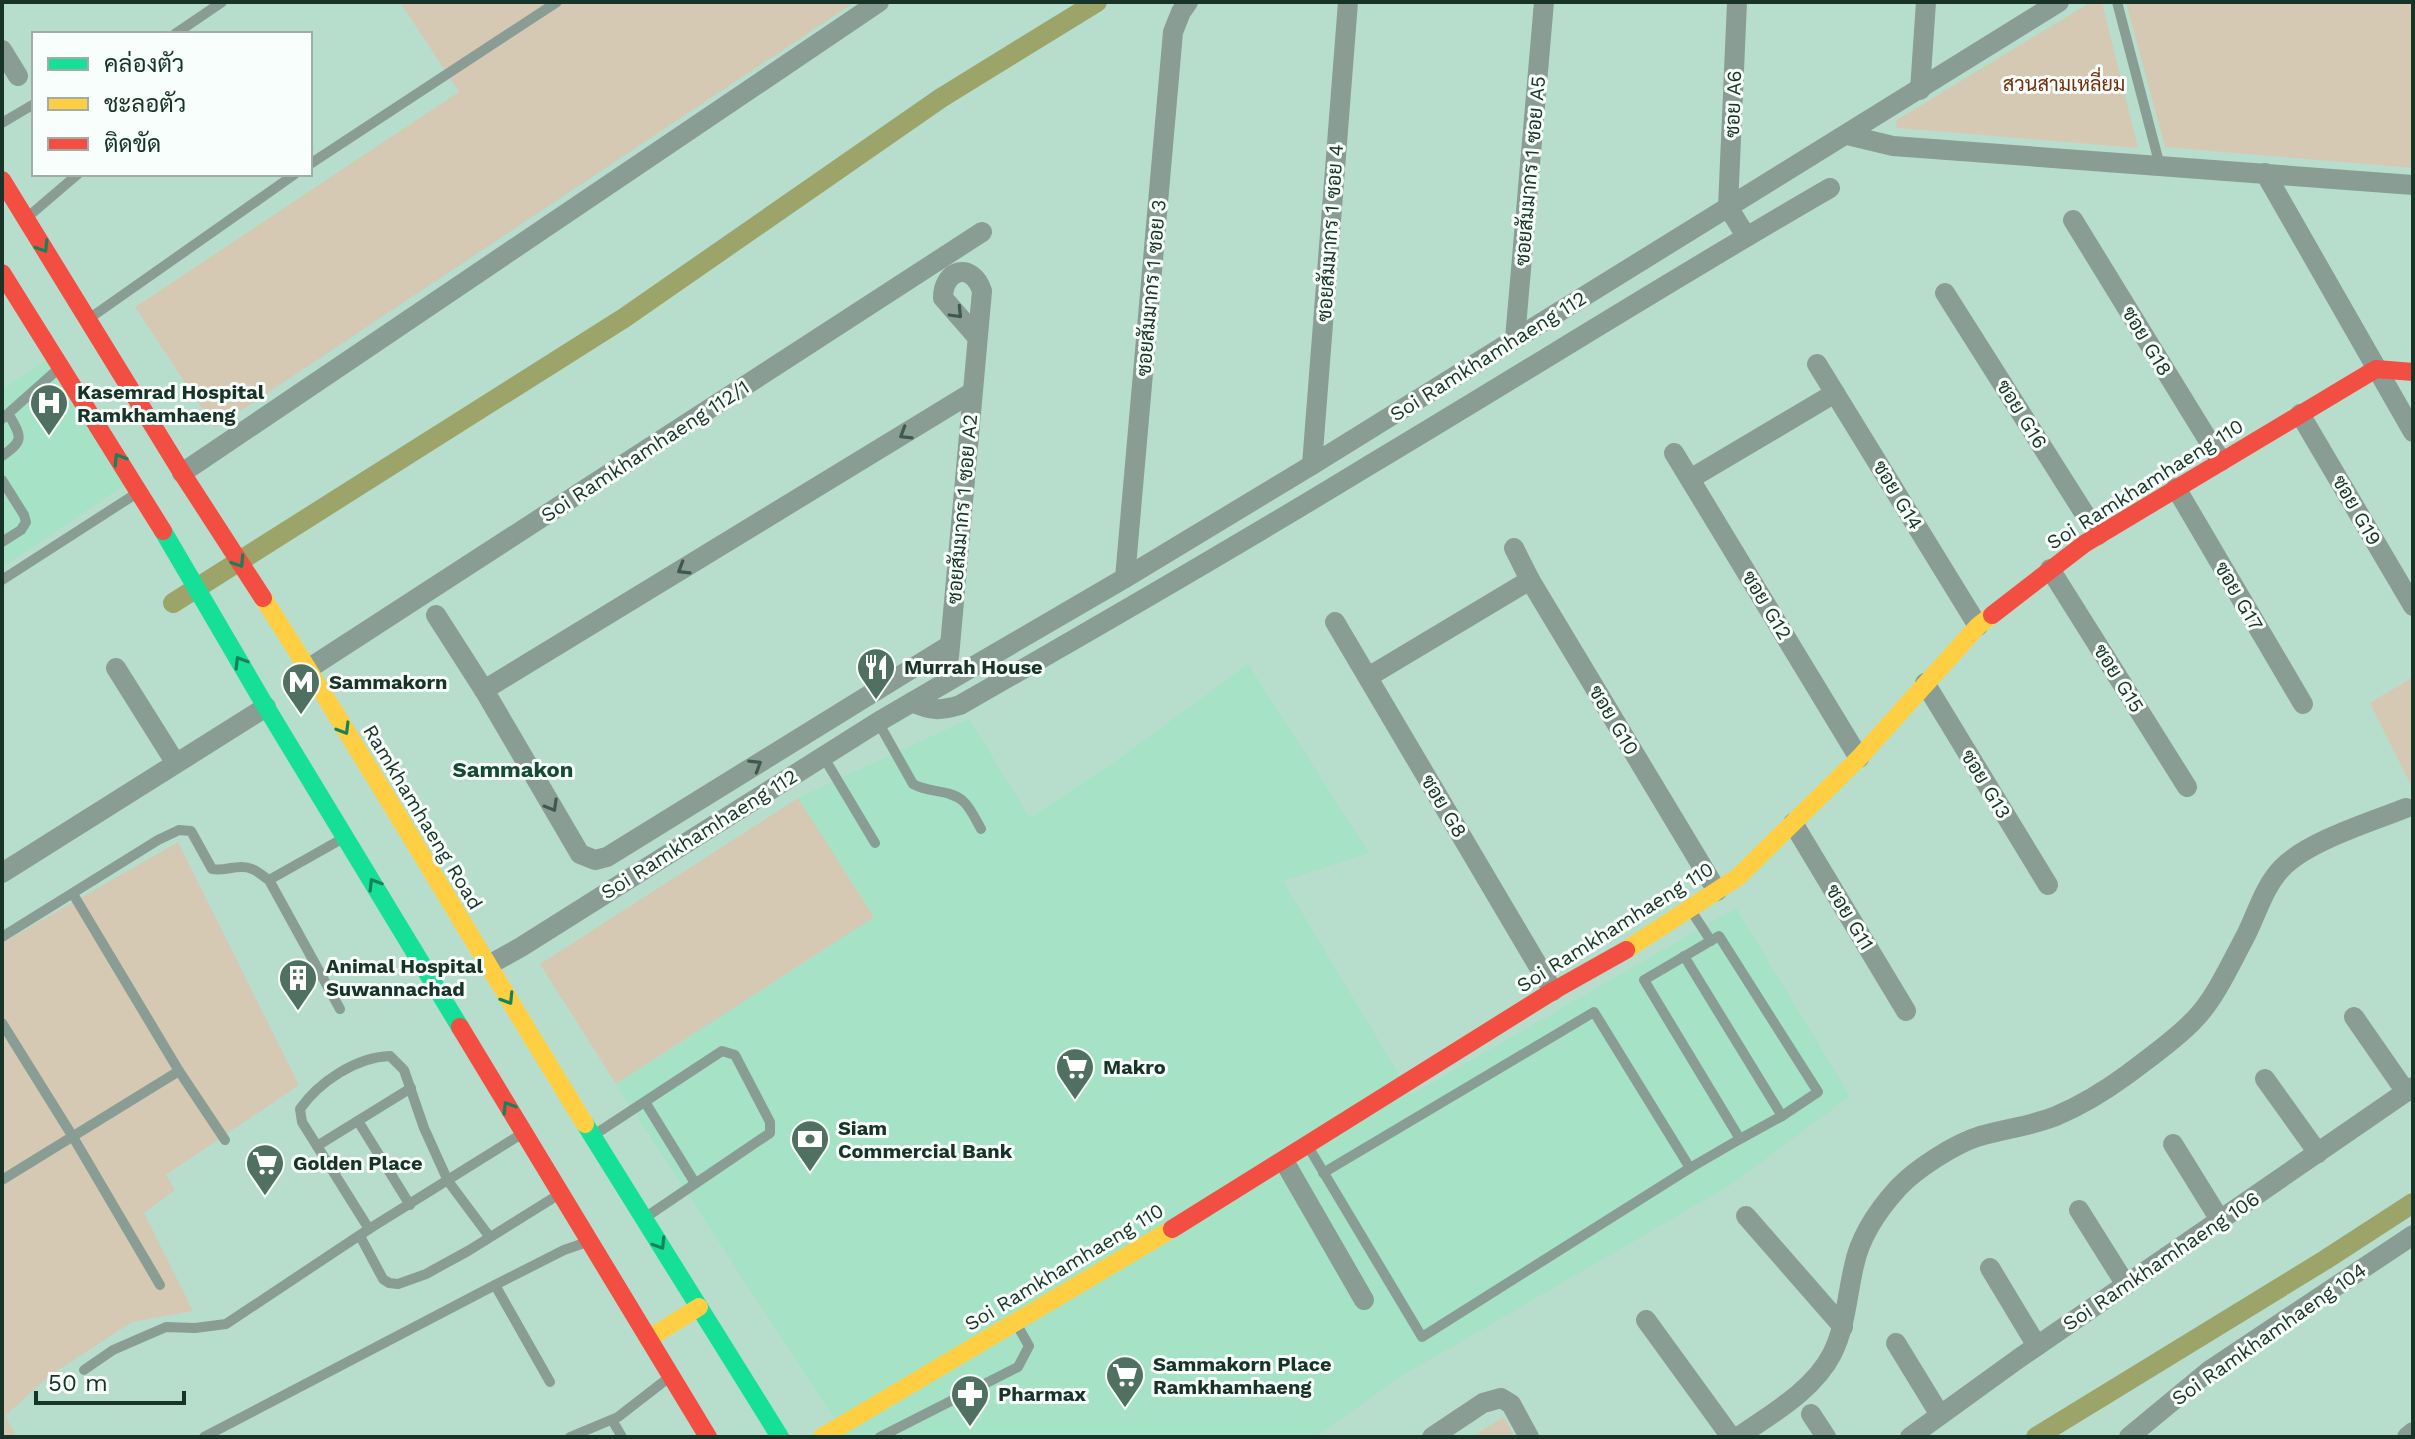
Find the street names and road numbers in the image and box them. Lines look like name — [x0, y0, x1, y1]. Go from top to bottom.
street label: ซอย A6 — [1720, 70, 1746, 138]
street label: ซอยสัมมากร 1 ซอย A5 — [1510, 75, 1550, 267]
street label: ซอยสัมมากร 1 ซอย 4 — [1312, 143, 1348, 323]
street label: ซอยสัมมากร 1 ซอย 3 — [1131, 198, 1171, 378]
street label: Soi Ramkhamhaeng 112 — [1386, 286, 1590, 426]
street label: ซอย G18 — [2117, 302, 2177, 380]
street label: Soi Ramkhamhaeng 112/1 — [536, 375, 754, 527]
street label: ซอย G16 — [1991, 375, 2053, 453]
street label: ซอยสัมมากร 1 ซอย A2 — [942, 413, 982, 605]
street label: Soi Ramkhamhaeng 110 — [2042, 414, 2248, 554]
street label: ซอย G14 — [1868, 456, 1928, 534]
street label: ซอย G19 — [2327, 471, 2387, 549]
street label: ซอย G17 — [2210, 557, 2268, 635]
street label: ซอย G12 — [1737, 566, 1797, 644]
street label: ซอย G15 — [2089, 639, 2149, 717]
street label: ซอย G10 — [1584, 681, 1644, 759]
street label: Ramkhamhaeng Road — [358, 720, 488, 914]
street label: ซอย G13 — [1956, 745, 2016, 823]
street label: Soi Ramkhamhaeng 112 — [597, 764, 801, 904]
street label: ซอย G8 — [1416, 770, 1472, 842]
street label: Soi Ramkhamhaeng 110 — [1512, 857, 1718, 997]
street label: ซอย G11 — [1821, 880, 1879, 954]
street label: Soi Ramkhamhaeng 106 — [2058, 1186, 2264, 1336]
street label: Soi Ramkhamhaeng 110 — [960, 1198, 1168, 1336]
street label: Soi Ramkhamhaeng 104 — [2167, 1258, 2371, 1410]

